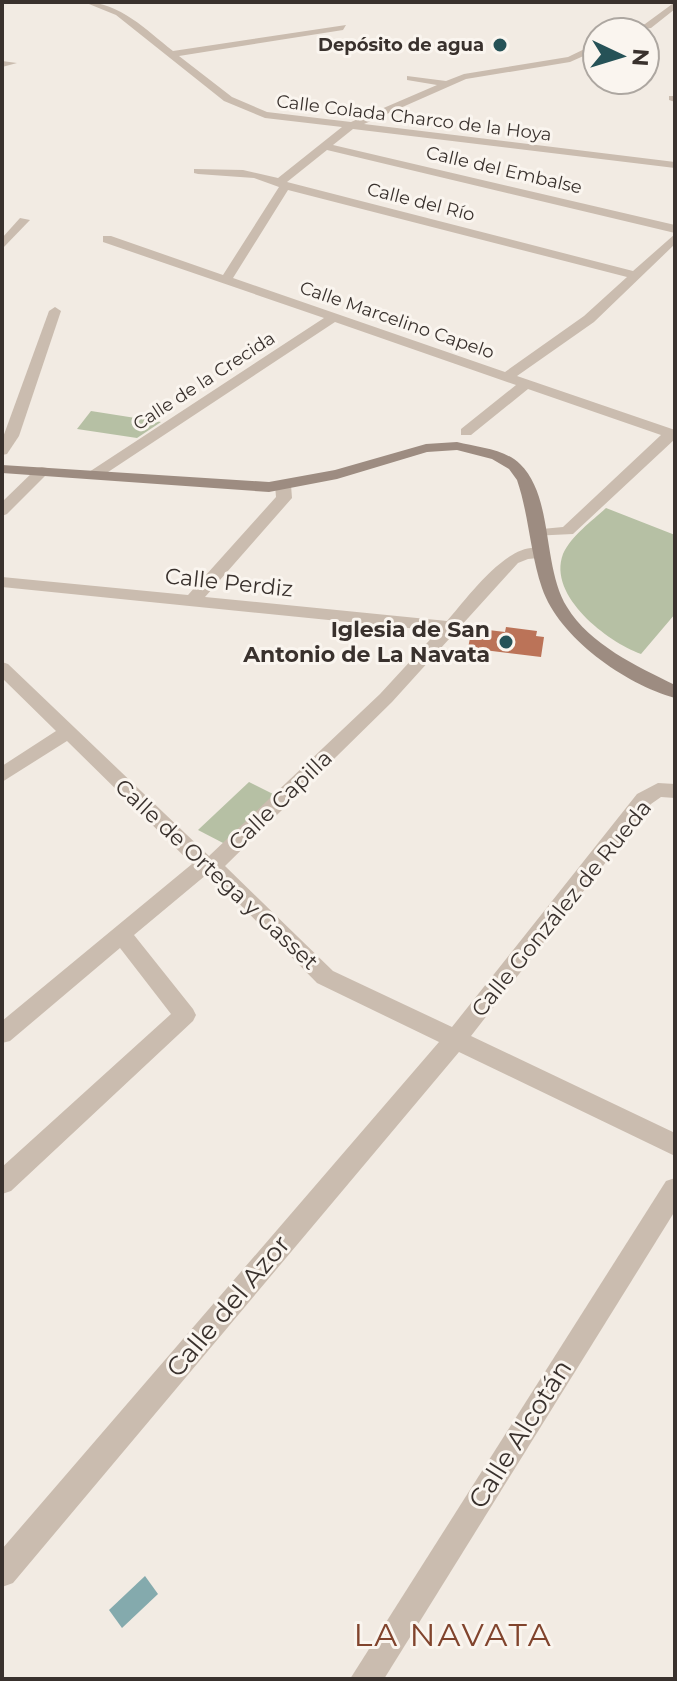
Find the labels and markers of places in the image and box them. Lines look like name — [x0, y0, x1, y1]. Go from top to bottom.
place label: Depósito de agua — [318, 34, 484, 56]
marker: Depósito de agua — [491, 36, 509, 54]
place label: Iglesia de San Antonio de La Navata — [242, 616, 490, 668]
marker: Iglesia de San Antonio de La Navata — [497, 633, 515, 651]

